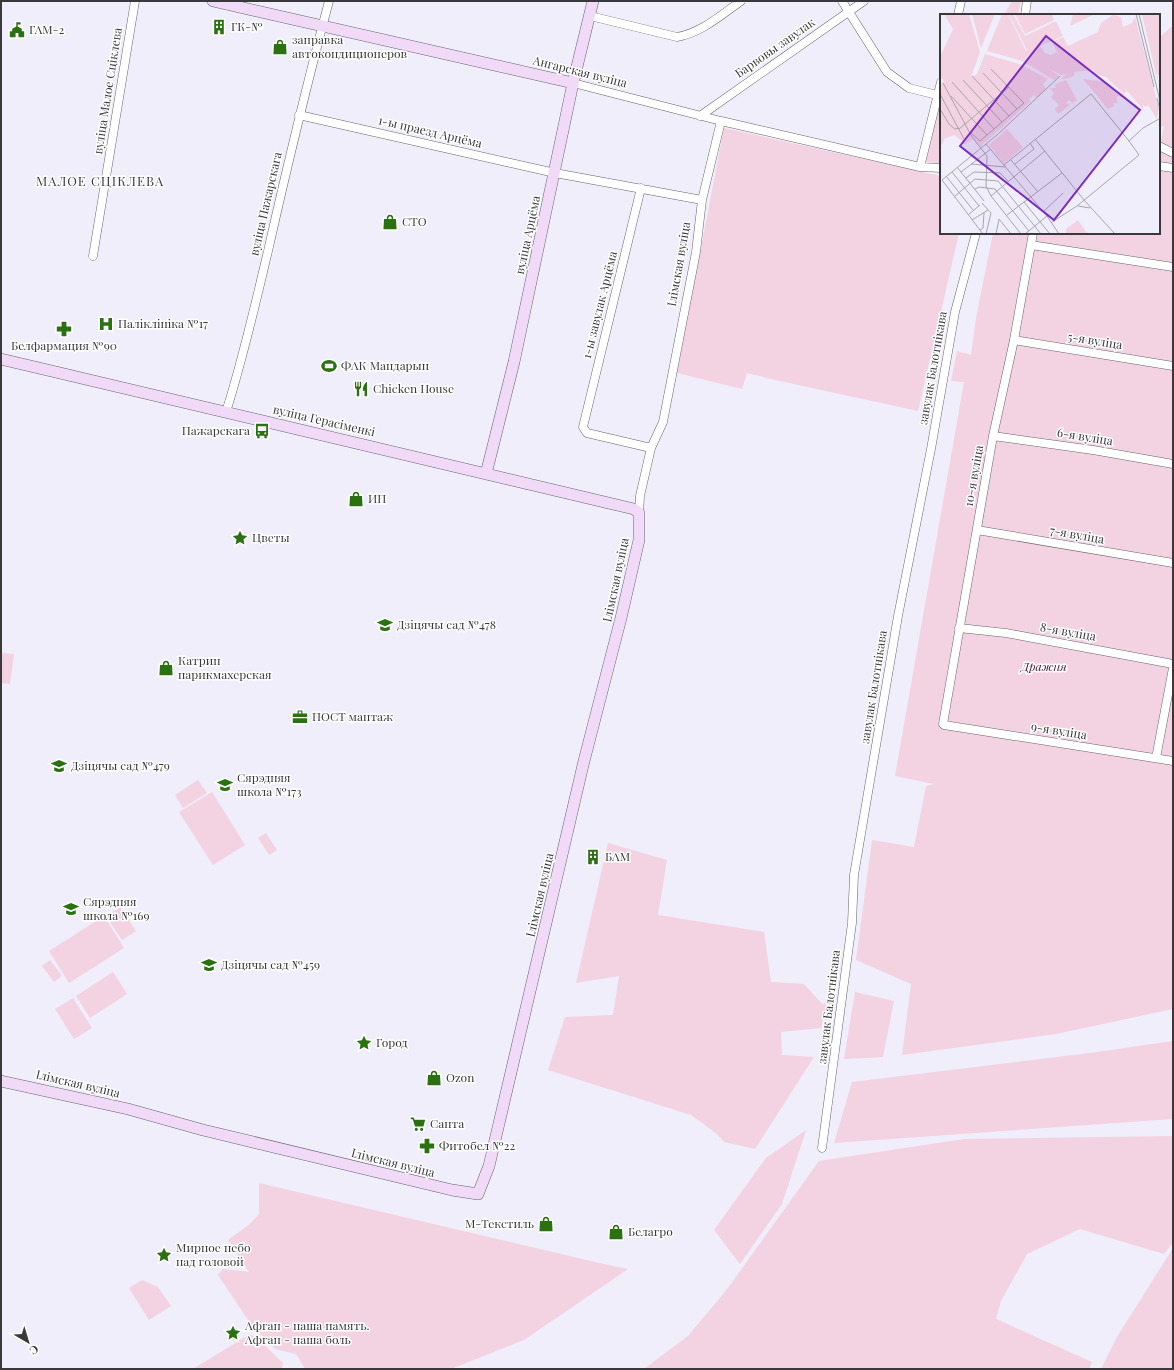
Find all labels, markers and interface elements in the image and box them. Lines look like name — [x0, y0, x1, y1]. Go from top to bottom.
street label: Барвовы завулак — [731, 14, 818, 81]
inset map — [940, 14, 1160, 234]
building icon: ГК-№ — [210, 18, 228, 36]
place label: ГК-№ — [231, 18, 263, 34]
public building icon: ГАМ-2 — [8, 21, 26, 39]
place label: ГАМ-2 — [29, 21, 65, 37]
street label: вуліца Малое Сціклева — [89, 26, 125, 155]
place label: заправка автокондиционеров — [292, 31, 408, 61]
shop icon: заправка автокондиционеров — [271, 38, 289, 56]
street label: Ангарская вуліца — [531, 51, 629, 90]
street label: 1-ы праезд Арцёма — [377, 111, 484, 151]
street label: вуліца Пажарскага — [245, 150, 285, 257]
district label: МАЛОЕ СЦІКЛЕВА — [36, 172, 164, 189]
street label: вуліца Арцёма — [511, 194, 543, 276]
shop icon: СТО — [381, 213, 399, 231]
place label: СТО — [402, 213, 427, 229]
street label: Ілімская вуліца — [663, 220, 693, 307]
street label: 1-ы завулак Арцёма — [578, 249, 620, 360]
street label: завулак Балотнікава — [914, 310, 950, 426]
hospital icon: Паліклініка №17 — [97, 315, 115, 333]
place label: Паліклініка №17 — [118, 315, 208, 331]
pharmacy icon: Белфармация №90 — [55, 320, 73, 338]
street label: 5-я вуліца — [1067, 328, 1124, 352]
place label: Белфармация №90 — [11, 337, 117, 353]
sports icon: ФАК Мандарын — [320, 357, 338, 375]
place label: ФАК Мандарын — [341, 357, 429, 373]
restaurant icon: Chicken House — [352, 380, 370, 398]
place label: Chicken House — [373, 380, 454, 396]
street label: вуліца Герасіменкі — [272, 401, 377, 440]
place label: Пажарскага — [182, 422, 250, 438]
bus stop icon: Пажарскага — [253, 422, 271, 440]
street label: 6-я вуліца — [1056, 424, 1114, 448]
street label: 10-я вуліца — [960, 444, 986, 508]
shop icon: ИП — [347, 490, 365, 508]
place label: ИП — [368, 490, 386, 506]
street label: 7-я вуліца — [1049, 521, 1106, 547]
place icon: Цветы — [231, 529, 249, 547]
place label: Цветы — [252, 529, 290, 545]
street label: Ілімская вуліца — [598, 536, 632, 623]
school or university icon: Дзіцячы сад №478 — [376, 616, 394, 634]
place label: Дзіцячы сад №478 — [397, 616, 496, 632]
street label: 8-я вуліца — [1039, 618, 1097, 644]
street label: завулак Балотнікава — [856, 629, 890, 745]
place label: Катрин парикмахерская — [178, 652, 272, 682]
park label: Дражня — [1019, 658, 1067, 674]
shop icon: Катрин парикмахерская — [157, 659, 175, 677]
office icon: ПОСТ мантаж — [291, 708, 309, 726]
place label: ПОСТ мантаж — [312, 708, 393, 724]
street label: 9-я вуліца — [1030, 718, 1088, 742]
school or university icon: Дзіцячы сад №479 — [50, 757, 68, 775]
place label: Дзіцячы сад №479 — [71, 757, 170, 773]
place label: Сярэдняя школа №173 — [237, 769, 302, 799]
school or university icon: Сярэдняя школа №173 — [216, 776, 234, 794]
building icon: БАМ — [584, 848, 602, 866]
place label: БАМ — [605, 848, 630, 864]
street label: Ілімская вуліца — [522, 851, 556, 938]
place label: Сярэдняя школа №169 — [83, 893, 150, 923]
school or university icon: Сярэдняя школа №169 — [62, 900, 80, 918]
street label: завулак Балотнікава — [813, 949, 843, 1065]
school or university icon: Дзіцячы сад №459 — [200, 956, 218, 974]
place label: Дзіцячы сад №459 — [221, 956, 320, 972]
place icon: Город — [355, 1034, 373, 1052]
place label: Город — [376, 1034, 408, 1050]
street label: Ілімская вуліца — [35, 1066, 122, 1100]
shop icon: Ozon — [425, 1069, 443, 1087]
place label: Ozon — [446, 1069, 474, 1085]
supermarket icon: Санта — [409, 1115, 427, 1133]
place label: Санта — [430, 1115, 464, 1131]
pharmacy icon: Фитобел №22 — [418, 1137, 436, 1155]
place label: Фитобел №22 — [439, 1137, 516, 1153]
street label: Ілімская вуліца — [350, 1144, 437, 1180]
place label: М-Текстиль — [465, 1215, 534, 1231]
shop icon: М-Текстиль — [537, 1215, 555, 1233]
shop icon: Белагро — [607, 1223, 625, 1241]
place label: Белагро — [628, 1223, 673, 1239]
place label: Мирное небо над головой — [176, 1239, 251, 1269]
place icon: Мирное небо над головой — [155, 1246, 173, 1264]
place label: Афган - наша память. Афган - наша боль — [244, 1317, 369, 1347]
north arrow — [8, 1322, 48, 1362]
place icon: Афган - наша память. Афган - наша боль — [224, 1324, 242, 1342]
text: С — [27, 1342, 42, 1359]

